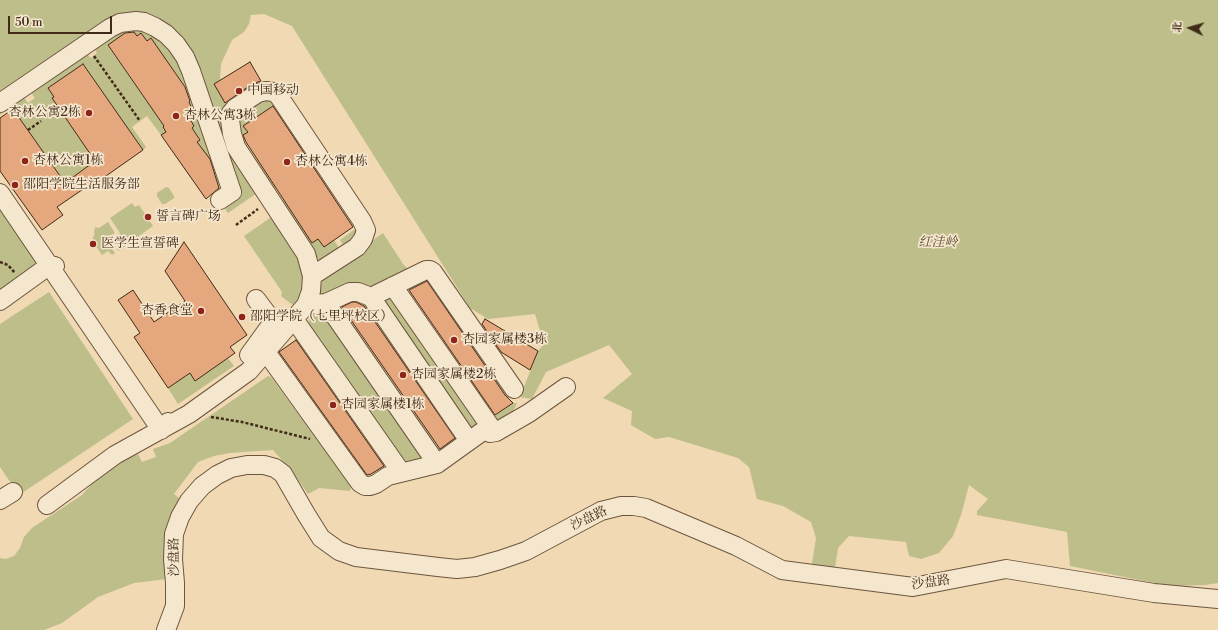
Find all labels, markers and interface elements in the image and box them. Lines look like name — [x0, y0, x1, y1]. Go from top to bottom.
scale bar — [10, 8, 114, 34]
north arrow — [1170, 8, 1210, 48]
text: 50 m — [15, 15, 43, 30]
text: 北 — [1171, 21, 1185, 33]
place label: 中国移动 — [247, 83, 299, 99]
marker: 中国移动 — [234, 86, 244, 96]
place label: 杏林公寓2栋 — [9, 105, 81, 121]
marker: 杏林公寓2栋 — [84, 108, 94, 118]
place label: 杏林公寓3栋 — [184, 108, 256, 124]
marker: 杏林公寓3栋 — [171, 111, 181, 121]
place label: 杏林公寓1栋 — [33, 153, 104, 169]
place label: 杏林公寓4栋 — [295, 154, 368, 170]
marker: 杏林公寓1栋 — [20, 156, 30, 166]
marker: 杏林公寓4栋 — [282, 157, 292, 167]
place label: 邵阳学院生活服务部 — [23, 177, 140, 193]
marker: 邵阳学院生活服务部 — [10, 180, 20, 190]
place label: 誓言碑广场 — [156, 209, 221, 225]
marker: 誓言碑广场 — [143, 212, 153, 222]
park label: 红洼岭 — [919, 235, 957, 251]
place label: 医学生宣誓碑 — [101, 236, 179, 252]
marker: 医学生宣誓碑 — [88, 239, 98, 249]
place label: 杏香食堂 — [141, 303, 193, 319]
marker: 杏香食堂 — [196, 306, 206, 316]
place label: 邵阳学院（七里坪校区） — [250, 309, 393, 325]
marker: 邵阳学院（七里坪校区） — [237, 312, 247, 322]
place label: 杏园家属楼3栋 — [462, 332, 547, 348]
marker: 杏园家属楼3栋 — [449, 335, 459, 345]
place label: 杏园家属楼2栋 — [411, 367, 496, 383]
marker: 杏园家属楼2栋 — [398, 370, 408, 380]
place label: 杏园家属楼1栋 — [341, 397, 425, 413]
marker: 杏园家属楼1栋 — [328, 400, 338, 410]
street label: 沙盘路 — [568, 504, 610, 534]
street label: 沙盘路 — [167, 538, 183, 576]
street label: 沙盘路 — [911, 573, 951, 593]

